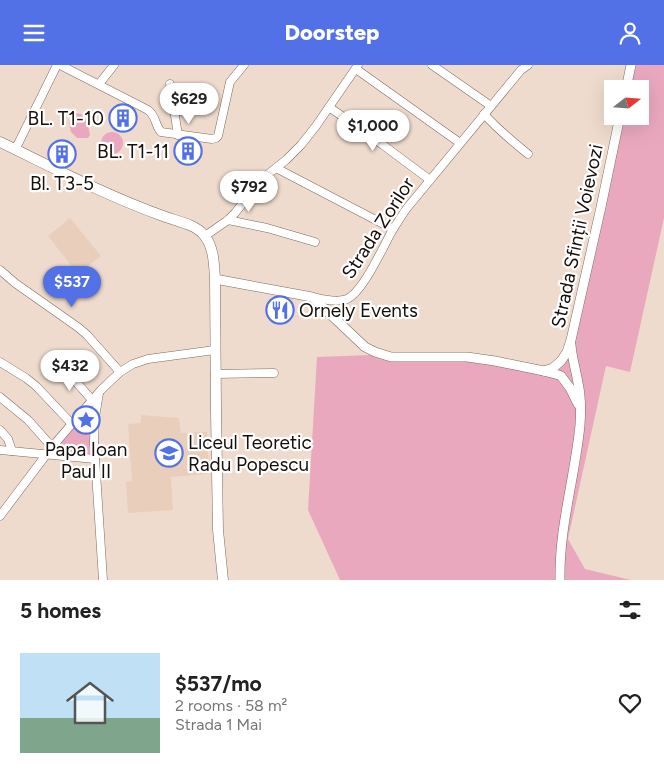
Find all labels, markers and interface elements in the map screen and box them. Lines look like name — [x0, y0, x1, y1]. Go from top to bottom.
icon: menu — [20, 19, 48, 47]
text: Doorstep — [285, 19, 379, 46]
icon: person — [616, 19, 644, 47]
north arrow — [604, 80, 649, 125]
map controls — [604, 80, 649, 125]
pin: $629 — [159, 83, 219, 125]
text: $629 — [171, 89, 207, 108]
building icon: BL. T1-10 — [108, 103, 138, 133]
place label: BL. T1-10 — [28, 107, 104, 130]
pin: $1,000 — [332, 109, 414, 152]
text: $1,000 — [348, 116, 398, 135]
building icon: BL. T1-11 — [173, 136, 203, 166]
building icon: Bl. T3-5 — [47, 139, 77, 169]
place label: BL. T1-11 — [97, 140, 169, 163]
street label: Strada Sfinții Voievozi — [546, 142, 608, 330]
pin: $792 — [219, 171, 279, 213]
place label: Bl. T3-5 — [30, 172, 94, 195]
street label: Strada Zorilor — [337, 173, 420, 283]
text: $792 — [231, 177, 267, 196]
pin: $537 — [42, 265, 102, 308]
text: $537 — [54, 272, 90, 291]
restaurant icon: Ornely Events — [265, 295, 295, 325]
place label: Ornely Events — [299, 299, 418, 322]
pin: $432 — [40, 349, 100, 392]
text: $432 — [51, 356, 89, 375]
place icon: Papa Ioan Paul II — [71, 405, 101, 435]
place label: Liceul Teoretic Radu Popescu — [188, 431, 312, 476]
place label: Papa Ioan Paul II — [45, 438, 127, 483]
school or university icon: Liceul Teoretic Radu Popescu — [154, 438, 184, 468]
icon: filters — [616, 596, 644, 624]
text: 5 homes — [20, 598, 101, 623]
text: $537/mo — [175, 671, 262, 696]
icon: home — [60, 673, 120, 733]
icon: heart — [616, 689, 644, 717]
text: 2 rooms · 58 m² — [175, 696, 287, 715]
text: Strada 1 Mai — [175, 715, 262, 734]

